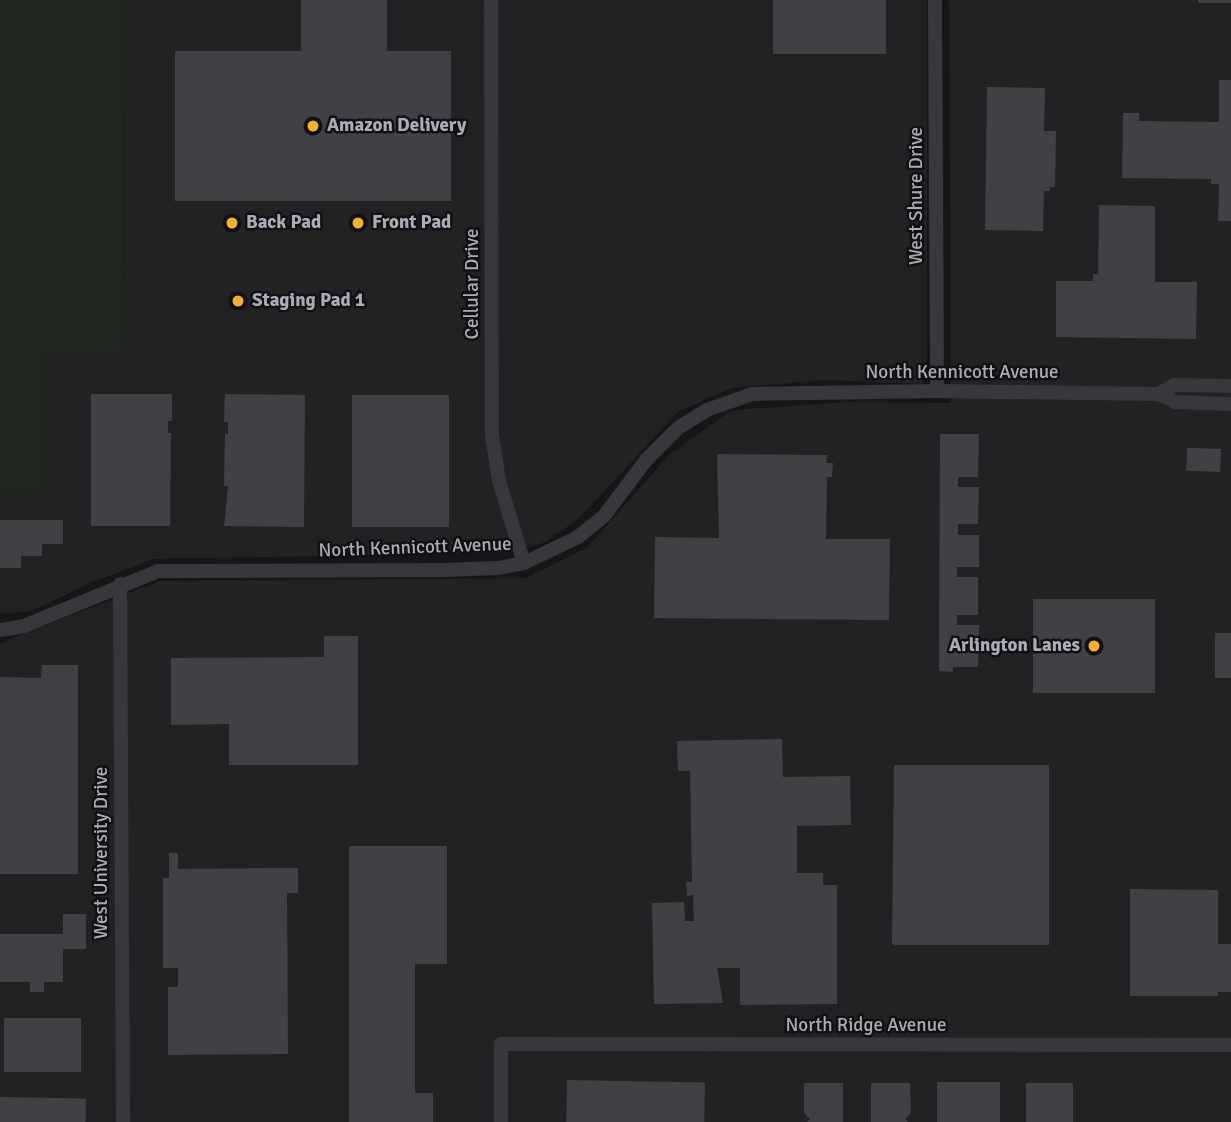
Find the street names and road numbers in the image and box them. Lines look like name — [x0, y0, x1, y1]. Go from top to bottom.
street label: West Shure Drive — [906, 127, 928, 265]
street label: Cellular Drive — [462, 229, 484, 339]
street label: North Kennicott Avenue — [865, 362, 1059, 384]
street label: North Kennicott Avenue — [318, 533, 512, 563]
street label: West University Drive — [91, 767, 113, 939]
street label: North Ridge Avenue — [785, 1015, 947, 1037]

